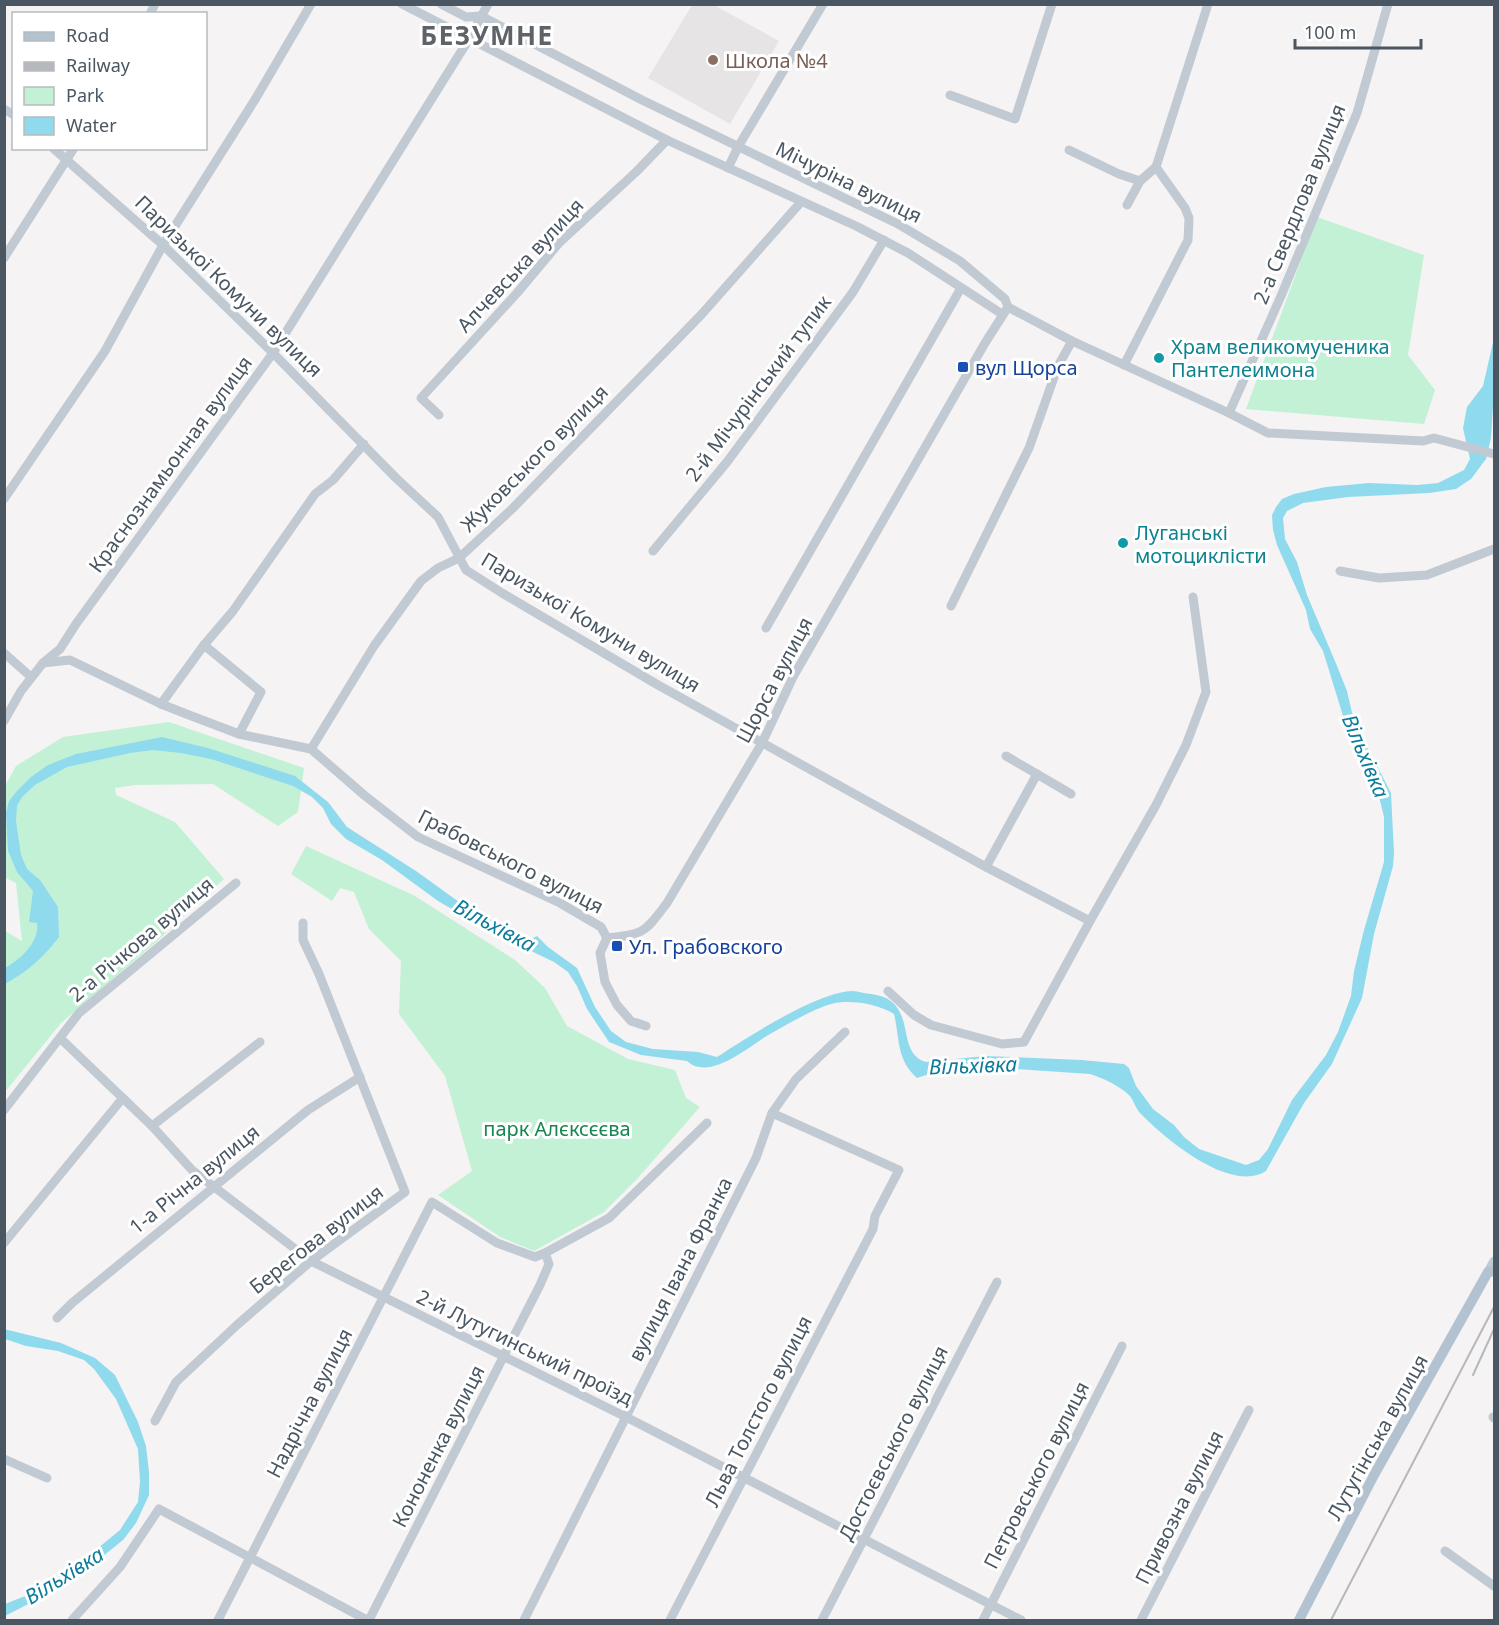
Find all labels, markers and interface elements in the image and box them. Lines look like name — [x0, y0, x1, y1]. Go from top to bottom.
legend — [12, 12, 207, 150]
scale bar — [1295, 12, 1421, 50]
district label: БЕЗУМНЕ — [420, 17, 554, 53]
text: 100 m — [1304, 20, 1356, 44]
text: Road — [66, 23, 109, 47]
place label: Школа №4 — [725, 47, 828, 74]
text: Railway — [66, 53, 131, 77]
marker: Школа №4 — [706, 53, 720, 67]
text: Park — [66, 83, 104, 107]
street label: 2-а Свердлова вулиця — [1247, 100, 1351, 308]
text: Water — [66, 113, 117, 137]
street label: Мічуріна вулиця — [771, 135, 927, 229]
street label: Паризької Комуни вулиця — [129, 189, 329, 383]
street label: Алчевська вулиця — [451, 192, 589, 338]
street label: 2-й Мічурінський тупик — [679, 289, 837, 487]
place label: Храм великомученика Пантелеимона — [1171, 333, 1390, 383]
street label: Краснознамьонная вулиця — [82, 350, 258, 578]
marker: Храм великомученика Пантелеимона — [1152, 351, 1166, 365]
place label: вул Щорса — [975, 354, 1078, 381]
marker: вул Щорса — [956, 360, 970, 374]
street label: Жуковського вулиця — [454, 378, 614, 538]
place label: Луганські мотоциклісти — [1135, 519, 1267, 569]
marker: Луганські мотоциклісти — [1116, 536, 1130, 550]
street label: Паризької Комуни вулиця — [476, 546, 706, 698]
street label: Щорса вулиця — [729, 612, 819, 748]
water label: Вільхівка — [1336, 710, 1396, 802]
street label: Грабовського вулиця — [414, 803, 608, 919]
street label: 2-а Річкова вулиця — [63, 870, 219, 1008]
water label: Вільхівка — [449, 892, 541, 958]
place label: Ул. Грабовского — [629, 933, 783, 960]
marker: Ул. Грабовского — [610, 939, 624, 953]
water label: Вільхівка — [928, 1049, 1018, 1081]
park label: парк Алєксєєва — [483, 1115, 631, 1142]
street label: 1-а Річна вулиця — [123, 1118, 265, 1240]
street label: вулиця Івана Франка — [622, 1172, 738, 1366]
street label: Берегова вулиця — [244, 1178, 388, 1300]
street label: 2-й Лутугинський проїзд — [412, 1283, 638, 1411]
street label: Льва Толстого вулиця — [698, 1311, 818, 1511]
street label: Надрічна вулиця — [260, 1324, 358, 1482]
street label: Достоєвського вулиця — [832, 1341, 954, 1545]
street label: Лутугінська вулиця — [1320, 1349, 1434, 1525]
street label: Кононенка вулиця — [385, 1360, 491, 1532]
street label: Петровського вулиця — [977, 1377, 1095, 1573]
street label: Привозна вулиця — [1129, 1426, 1229, 1588]
water label: Вільхівка — [19, 1540, 109, 1610]

